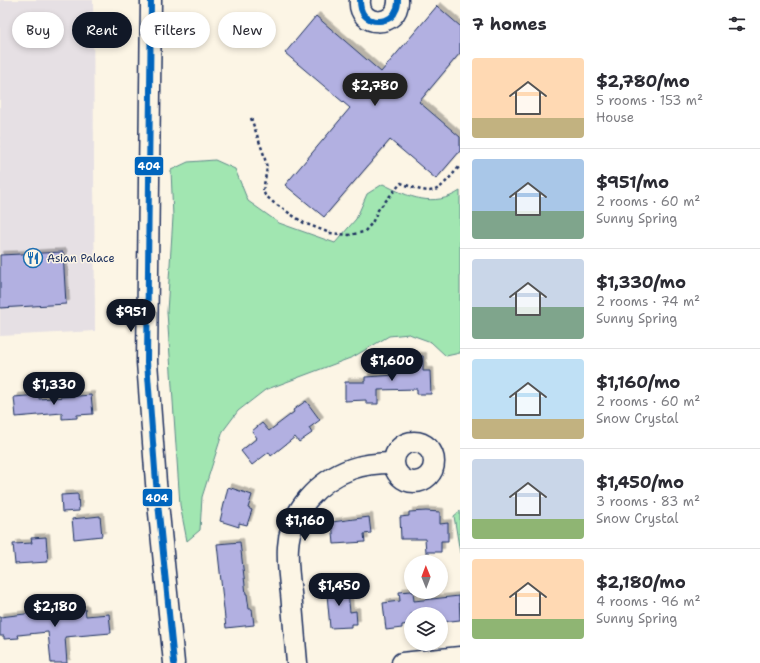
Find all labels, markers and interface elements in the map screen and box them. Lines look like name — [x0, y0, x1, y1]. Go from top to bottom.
chip: Buy — [12, 12, 64, 48]
chip: Rent — [72, 12, 132, 48]
chip: Filters — [140, 12, 210, 48]
chip: New — [218, 12, 276, 48]
text: 7 homes — [472, 13, 547, 35]
icon: filters — [726, 13, 748, 35]
text: $2,780/mo — [596, 70, 690, 92]
pin: $2,780 — [342, 73, 408, 107]
icon: home — [504, 74, 552, 122]
text: $2,780 — [352, 77, 398, 94]
text: 5 rooms · 153 m² — [596, 92, 703, 109]
text: House — [596, 109, 634, 126]
line badge: 404 — [134, 156, 164, 176]
text: 404 — [137, 159, 161, 174]
text: $951/mo — [596, 171, 669, 193]
icon: home — [504, 175, 552, 223]
text: 2 rooms · 60 m² — [596, 193, 700, 210]
text: Sunny Spring — [596, 210, 677, 227]
restaurant icon: Asian Palace — [22, 247, 44, 269]
place label: Asian Palace — [47, 251, 115, 266]
text: $1,330/mo — [596, 271, 686, 293]
icon: home — [504, 275, 552, 323]
text: 2 rooms · 74 m² — [596, 293, 700, 310]
pin: $951 — [107, 299, 155, 333]
text: $951 — [115, 303, 147, 320]
text: Sunny Spring — [596, 310, 677, 327]
pin: $1,600 — [359, 348, 425, 382]
text: $1,600 — [370, 352, 414, 369]
text: $1,160/mo — [596, 371, 680, 393]
pin: $1,330 — [21, 372, 87, 406]
icon: home — [504, 375, 552, 423]
text: $1,330 — [32, 376, 76, 393]
text: 2 rooms · 60 m² — [596, 393, 700, 410]
text: Snow Crystal — [596, 410, 679, 427]
text: $1,450/mo — [596, 471, 684, 493]
icon: home — [504, 475, 552, 523]
line badge: 404 — [142, 488, 173, 507]
text: 404 — [145, 491, 169, 506]
text: 3 rooms · 83 m² — [596, 493, 700, 510]
pin: $1,160 — [272, 508, 338, 542]
text: Snow Crystal — [596, 510, 679, 527]
text: $1,160 — [285, 512, 325, 529]
north arrow — [404, 555, 448, 599]
map controls — [404, 555, 448, 651]
text: $2,180/mo — [596, 571, 686, 593]
pin: $1,450 — [306, 573, 372, 607]
icon: home — [504, 575, 552, 623]
text: $1,450 — [318, 577, 360, 594]
text: 4 rooms · 96 m² — [596, 593, 700, 610]
pin: $2,180 — [22, 594, 88, 628]
text: $2,180 — [33, 598, 77, 615]
button: layers — [404, 607, 448, 651]
text: Sunny Spring — [596, 610, 677, 627]

